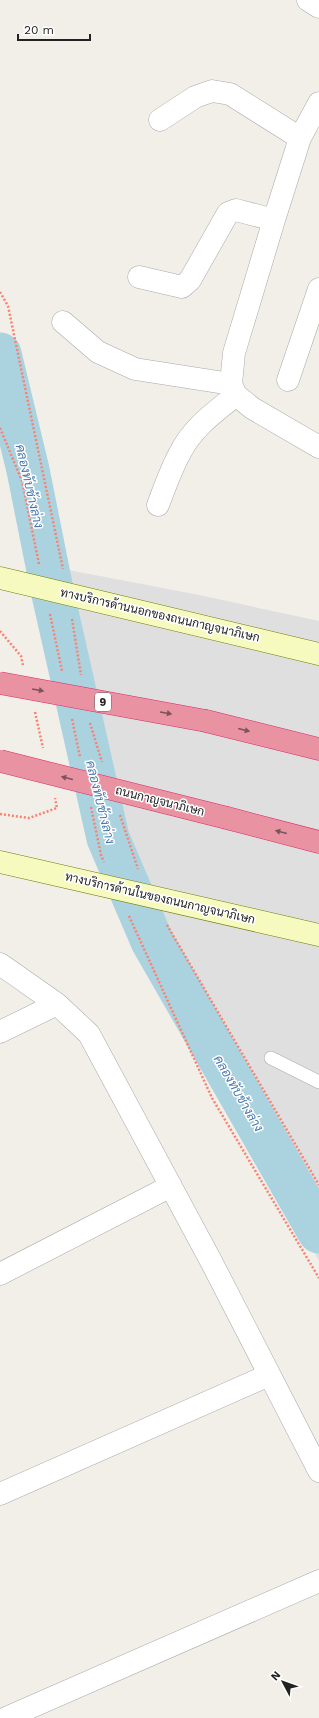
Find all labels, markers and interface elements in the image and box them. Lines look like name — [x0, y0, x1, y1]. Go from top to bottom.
scale bar — [18, 16, 90, 42]
text: 20 m — [24, 23, 54, 37]
water label: คลองทับช้างล่าง — [13, 442, 47, 530]
street label: ทางบริการด้านนอกของถนนกาญจนาภิเษก — [59, 585, 261, 645]
one-way arrow — [32, 687, 44, 693]
road number: 9 — [95, 693, 111, 711]
one-way arrow — [160, 711, 172, 717]
one-way arrow — [238, 727, 250, 733]
water label: คลองทับช้างล่าง — [83, 759, 119, 846]
one-way arrow — [61, 775, 73, 781]
street label: ถนนกาญจนาภิเษก — [114, 783, 206, 819]
one-way arrow — [275, 829, 288, 835]
street label: ทางบริการด้านในของถนนกาญจนาภิเษก — [63, 868, 257, 927]
water label: คลองทับช้างล่าง — [211, 1052, 267, 1134]
north arrow — [263, 1662, 303, 1702]
text: N — [268, 1668, 283, 1683]

